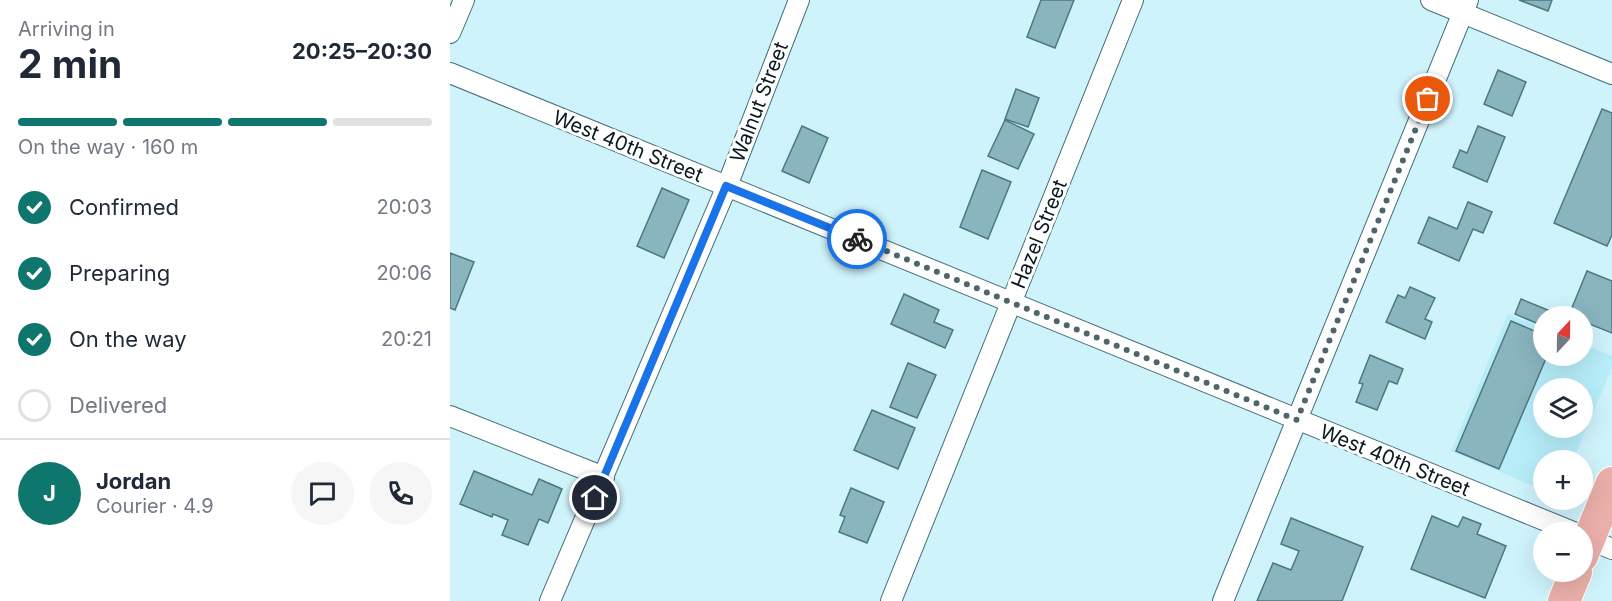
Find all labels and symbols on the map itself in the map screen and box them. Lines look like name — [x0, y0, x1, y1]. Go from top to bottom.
street label: Walnut Street — [725, 38, 793, 166]
pin — [1402, 73, 1453, 124]
street label: West 40th Street — [550, 105, 707, 187]
street label: Hazel Street — [1006, 176, 1072, 292]
courier — [827, 209, 887, 269]
north arrow — [1533, 306, 1593, 366]
street label: West 40th Street — [1317, 419, 1474, 501]
pin — [569, 472, 620, 523]

